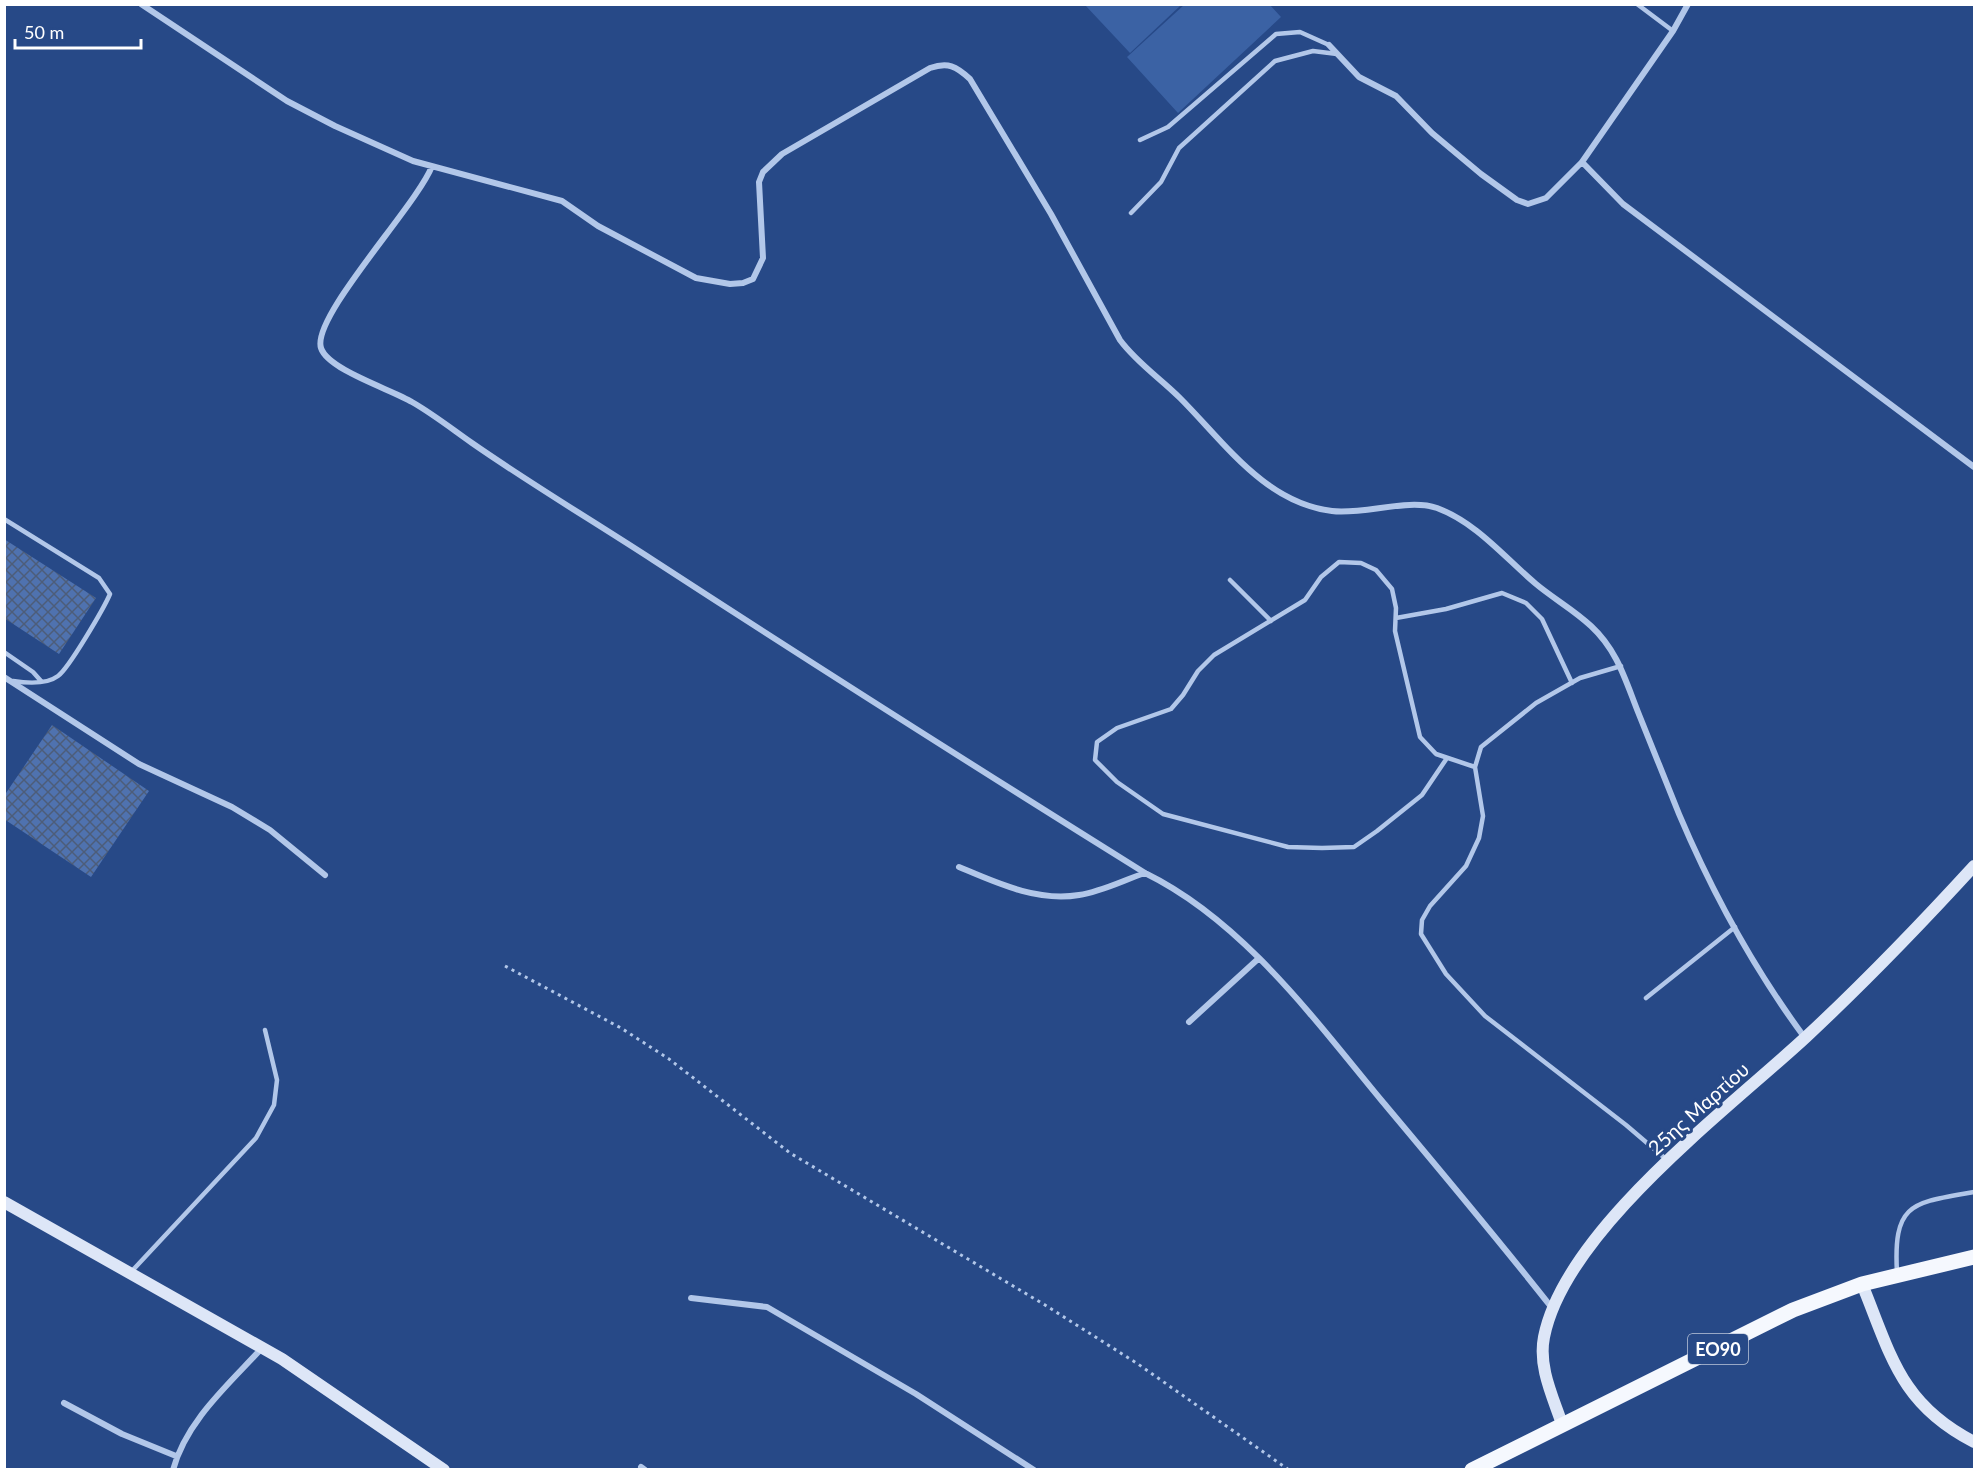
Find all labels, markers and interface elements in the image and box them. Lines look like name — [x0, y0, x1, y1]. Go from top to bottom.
scale bar — [15, 12, 141, 50]
text: 50 m — [24, 21, 64, 43]
street label: 25ης Μαρτίου — [1643, 1057, 1753, 1159]
road number: ΕΟ90 — [1688, 1334, 1748, 1364]

